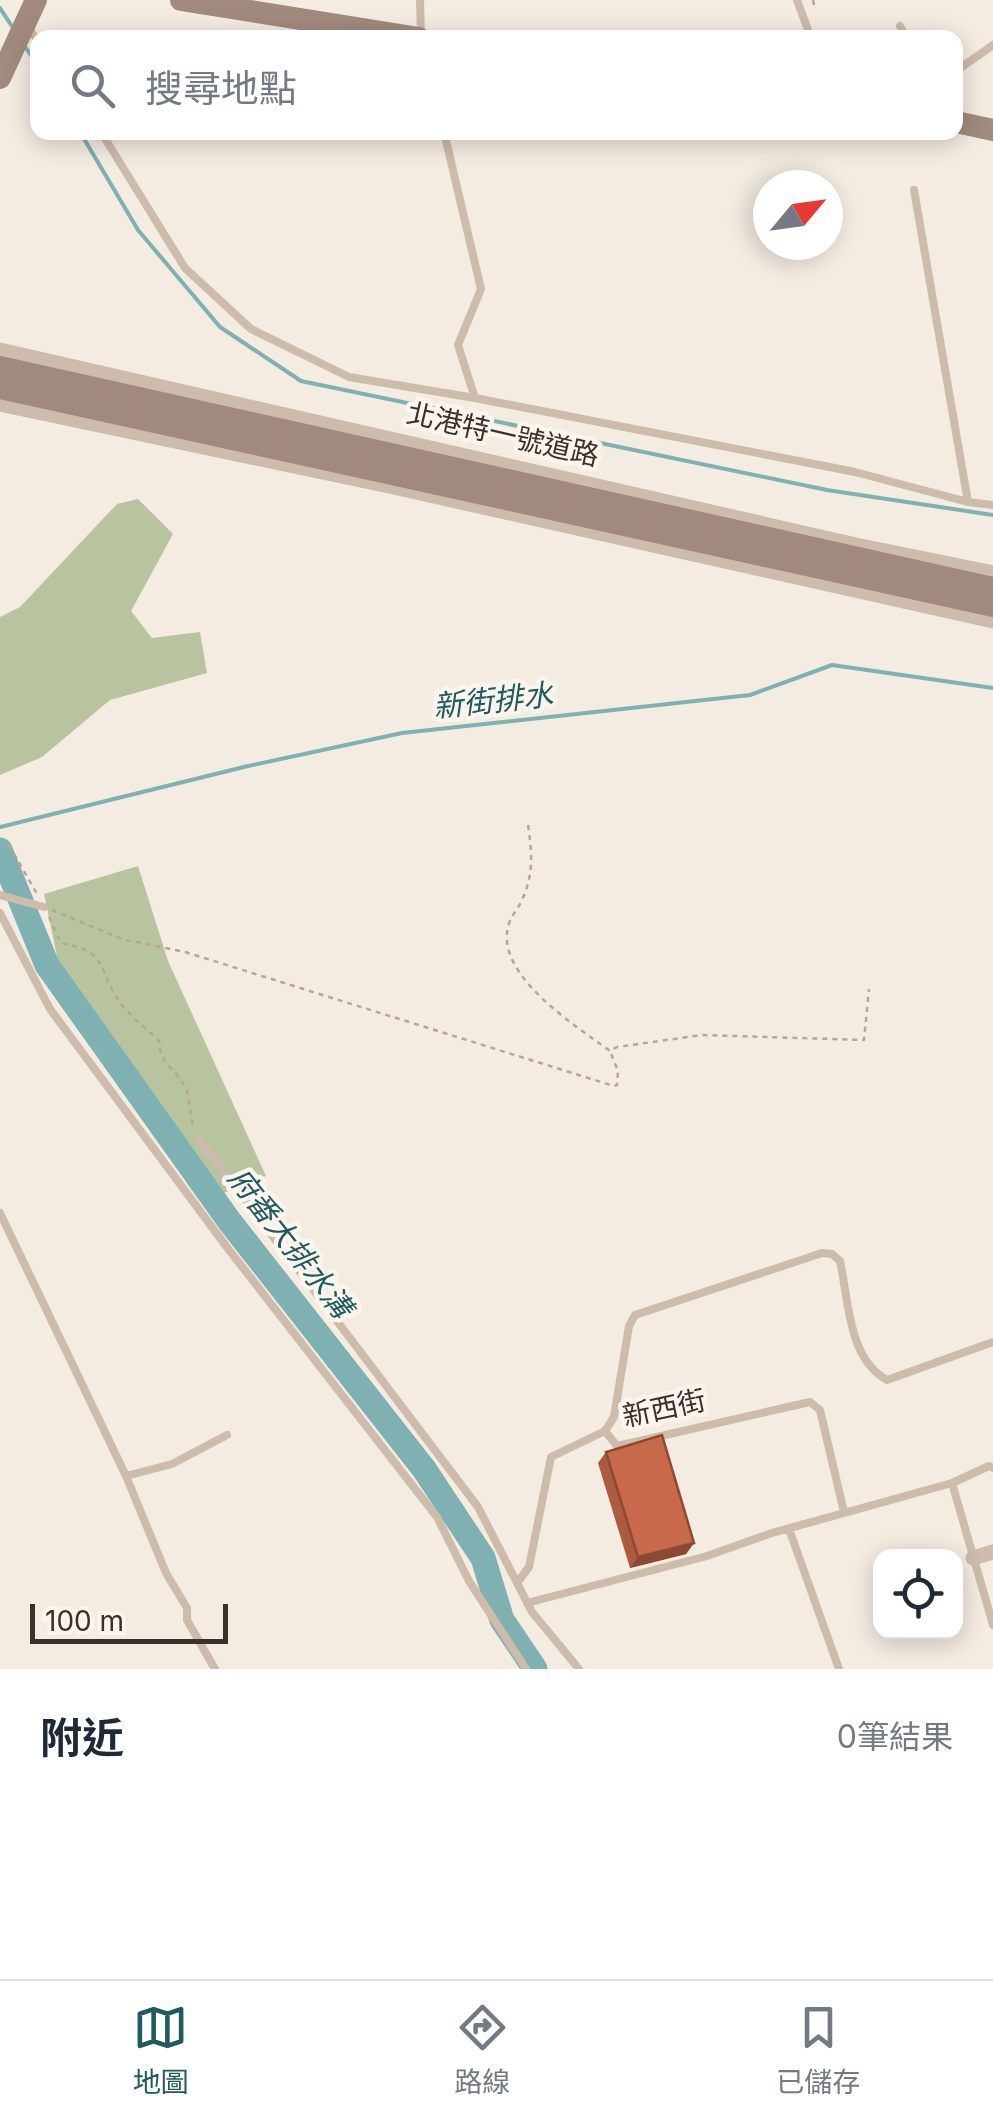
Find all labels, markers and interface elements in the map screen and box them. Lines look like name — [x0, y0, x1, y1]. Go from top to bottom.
search box — [30, 30, 963, 140]
icon: search — [65, 58, 120, 113]
text: 搜尋地點 — [145, 65, 297, 111]
north arrow — [753, 170, 843, 260]
street label: 北港特一號道路 — [404, 395, 602, 473]
water label: 新街排水 — [431, 676, 556, 724]
water label: 府番大排水溝 — [221, 1160, 363, 1328]
street label: 新西街 — [619, 1383, 709, 1433]
map controls — [873, 1549, 963, 1639]
button: locate — [873, 1549, 963, 1639]
scale bar — [30, 1599, 228, 1644]
text: 100 m — [45, 1604, 124, 1638]
text: 附近 — [40, 1712, 124, 1763]
text: 0筆結果 — [837, 1717, 953, 1756]
tab: 地圖 — [133, 2000, 189, 2100]
tab: 路線 — [454, 2000, 510, 2100]
tab: 已儲存 — [776, 2000, 860, 2100]

